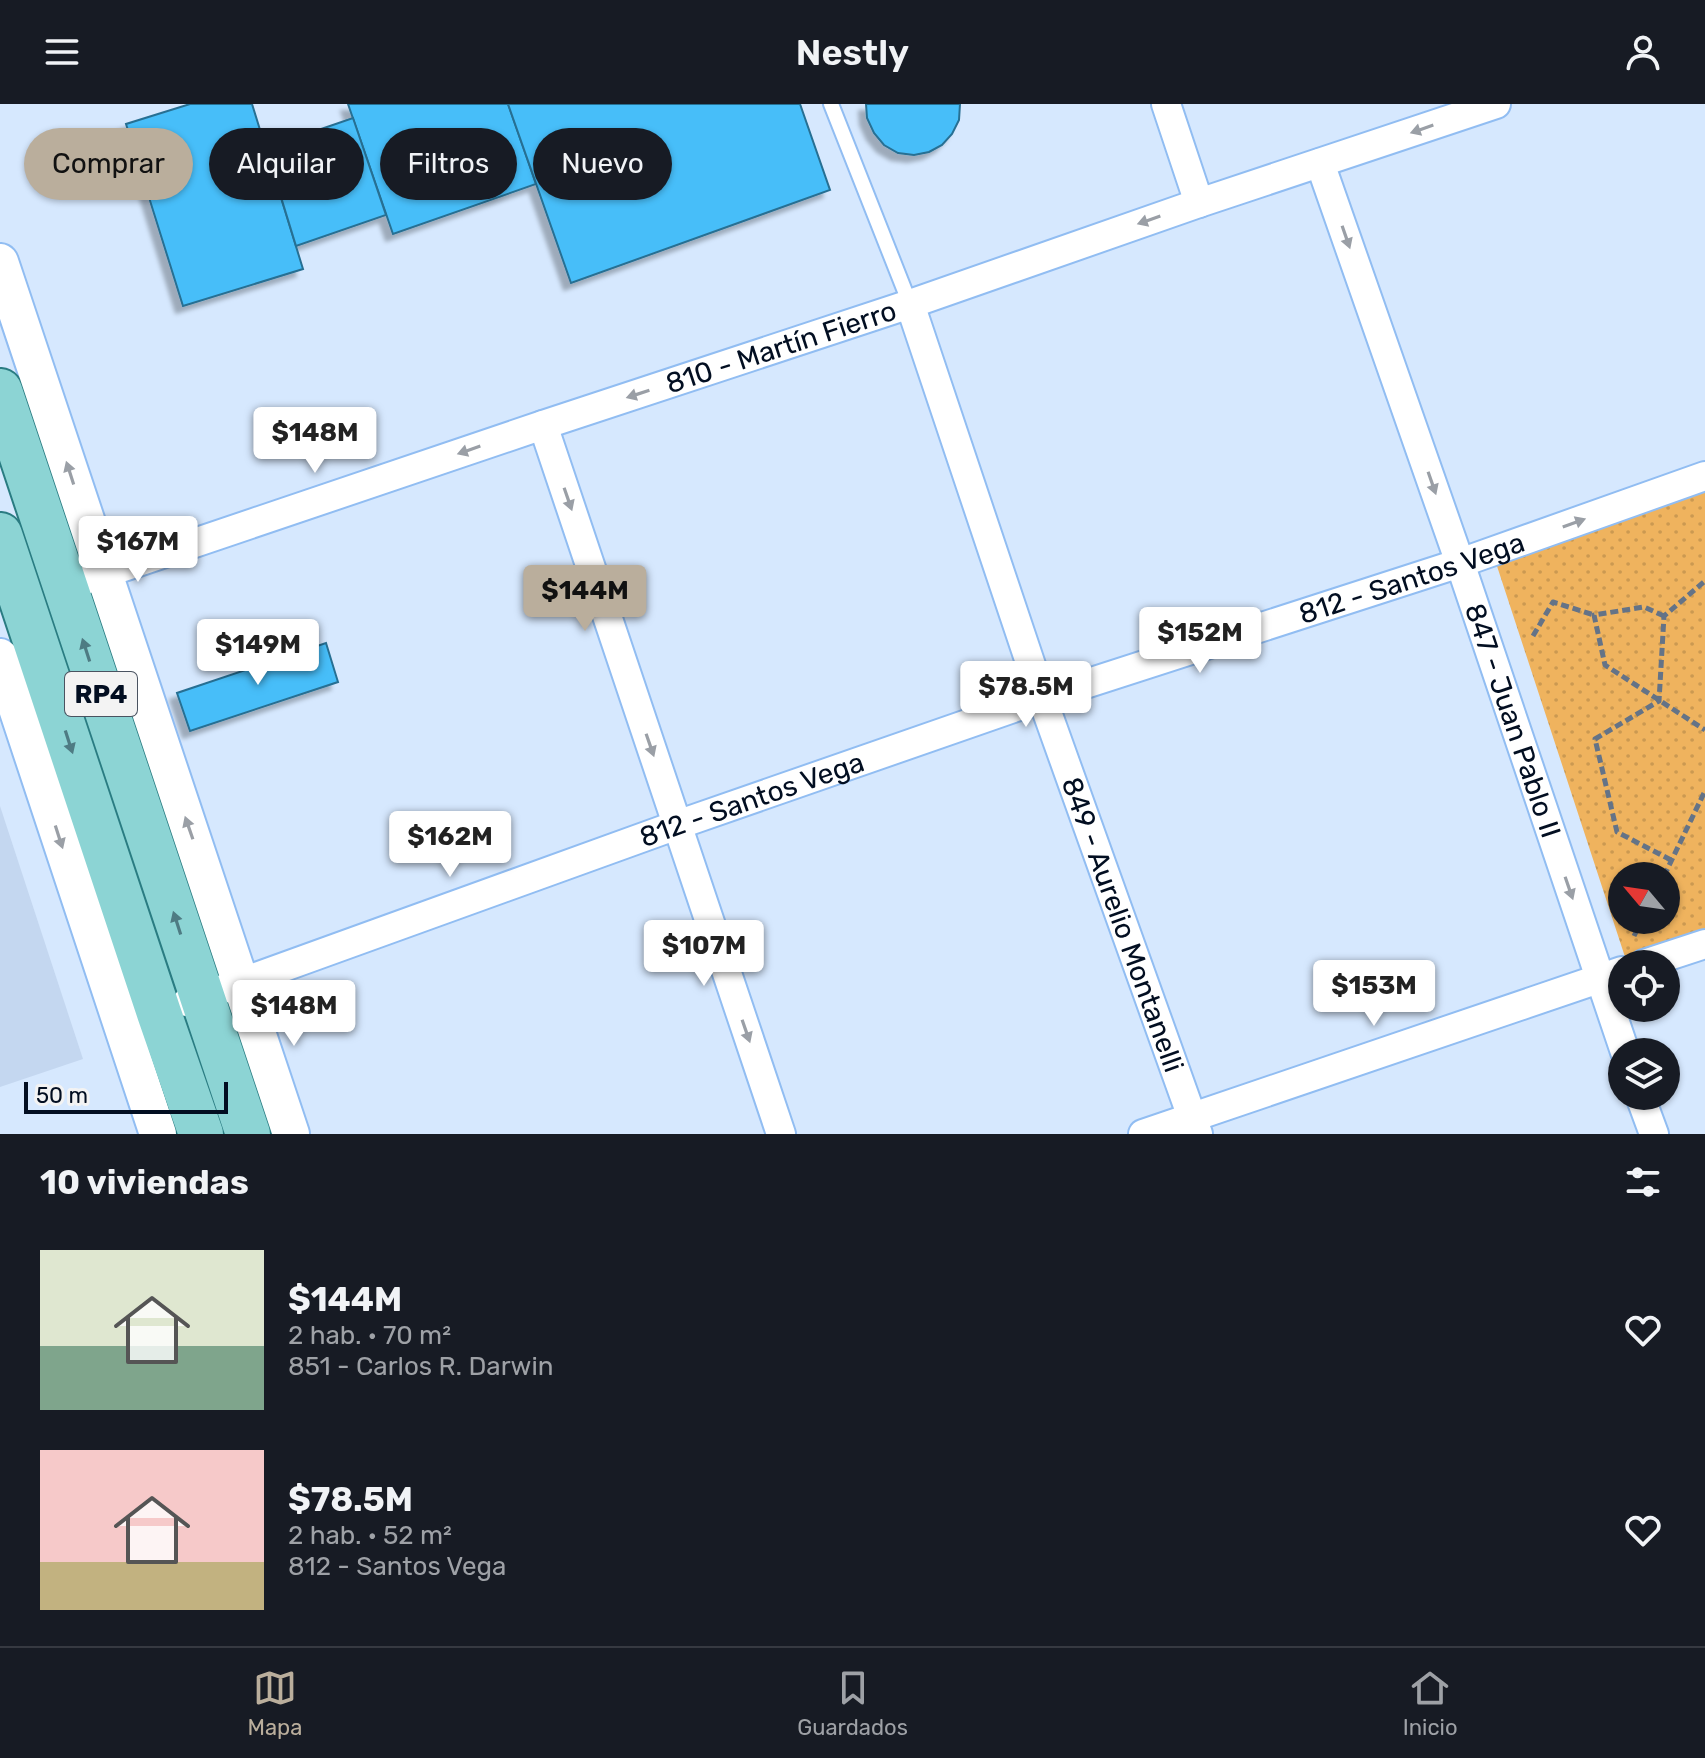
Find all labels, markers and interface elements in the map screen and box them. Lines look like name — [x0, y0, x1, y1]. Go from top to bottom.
icon: menu — [40, 30, 84, 74]
icon: person — [1621, 30, 1665, 74]
text: Nestly — [796, 31, 909, 74]
one-way arrow — [1410, 124, 1434, 136]
chip: Comprar — [24, 128, 193, 200]
chip: Alquilar — [209, 128, 364, 200]
chip: Filtros — [380, 128, 517, 200]
chip: Nuevo — [533, 128, 672, 200]
one-way arrow — [1137, 215, 1161, 227]
one-way arrow — [1340, 225, 1353, 249]
street label: 810 - Martín Fierro — [661, 293, 900, 400]
one-way arrow — [625, 388, 649, 400]
pin: $148M — [259, 407, 371, 475]
text: $148M — [271, 417, 359, 448]
one-way arrow — [457, 445, 481, 457]
one-way arrow — [63, 461, 76, 485]
one-way arrow — [1426, 471, 1438, 495]
one-way arrow — [562, 487, 574, 511]
pin: $167M — [82, 516, 194, 584]
one-way arrow — [1562, 516, 1586, 529]
street label: 812 - Santos Vega — [1295, 525, 1529, 630]
text: $167M — [97, 526, 179, 557]
pin: $144M — [529, 565, 641, 633]
text: $144M — [541, 575, 629, 606]
street label: 847 - Juan Pablo II — [1458, 599, 1568, 842]
pin: $152M — [1144, 607, 1256, 675]
text: $152M — [1157, 617, 1243, 648]
pin: $149M — [202, 619, 314, 687]
text: $149M — [215, 629, 301, 660]
one-way arrow — [80, 637, 92, 661]
pin: $78.5M — [961, 661, 1091, 729]
text: $78.5M — [978, 671, 1074, 702]
road number: RP4 — [65, 672, 137, 716]
one-way arrow — [63, 730, 75, 754]
one-way arrow — [645, 734, 657, 758]
street label: 812 - Santos Vega — [635, 745, 868, 854]
street label: 849 - Aurelio Montanelli — [1055, 773, 1191, 1076]
pin: $162M — [394, 811, 506, 879]
one-way arrow — [182, 816, 194, 840]
text: $162M — [407, 821, 493, 852]
one-way arrow — [54, 826, 66, 850]
north arrow — [1608, 862, 1680, 934]
map controls — [1608, 862, 1680, 1110]
one-way arrow — [1564, 876, 1576, 900]
one-way arrow — [171, 910, 183, 934]
pin: $107M — [648, 920, 760, 988]
text: $107M — [662, 930, 746, 961]
button: locate — [1608, 950, 1680, 1022]
pin: $153M — [1318, 960, 1430, 1028]
text: $153M — [1331, 970, 1417, 1001]
pin: $148M — [238, 980, 350, 1048]
text: $148M — [250, 990, 338, 1021]
one-way arrow — [741, 1019, 753, 1043]
button: layers — [1608, 1038, 1680, 1110]
scale bar — [24, 1078, 228, 1114]
text: 50 m — [36, 1082, 88, 1109]
icon: filters — [1621, 1160, 1665, 1204]
text: 10 viviendas — [40, 1162, 249, 1203]
text: $144M — [288, 1279, 402, 1320]
icon: home — [104, 1282, 200, 1378]
icon: heart — [1621, 1308, 1665, 1352]
text: 2 hab. · 70 m² — [288, 1320, 451, 1351]
text: 851 - Carlos R. Darwin — [288, 1351, 553, 1382]
text: $78.5M — [288, 1479, 413, 1520]
icon: home — [104, 1482, 200, 1578]
icon: heart — [1621, 1508, 1665, 1552]
text: 2 hab. · 52 m² — [288, 1520, 452, 1551]
text: 812 - Santos Vega — [288, 1551, 506, 1582]
tab: Mapa — [247, 1666, 302, 1741]
tab: Guardados — [797, 1666, 908, 1741]
tab: Inicio — [1403, 1666, 1458, 1741]

